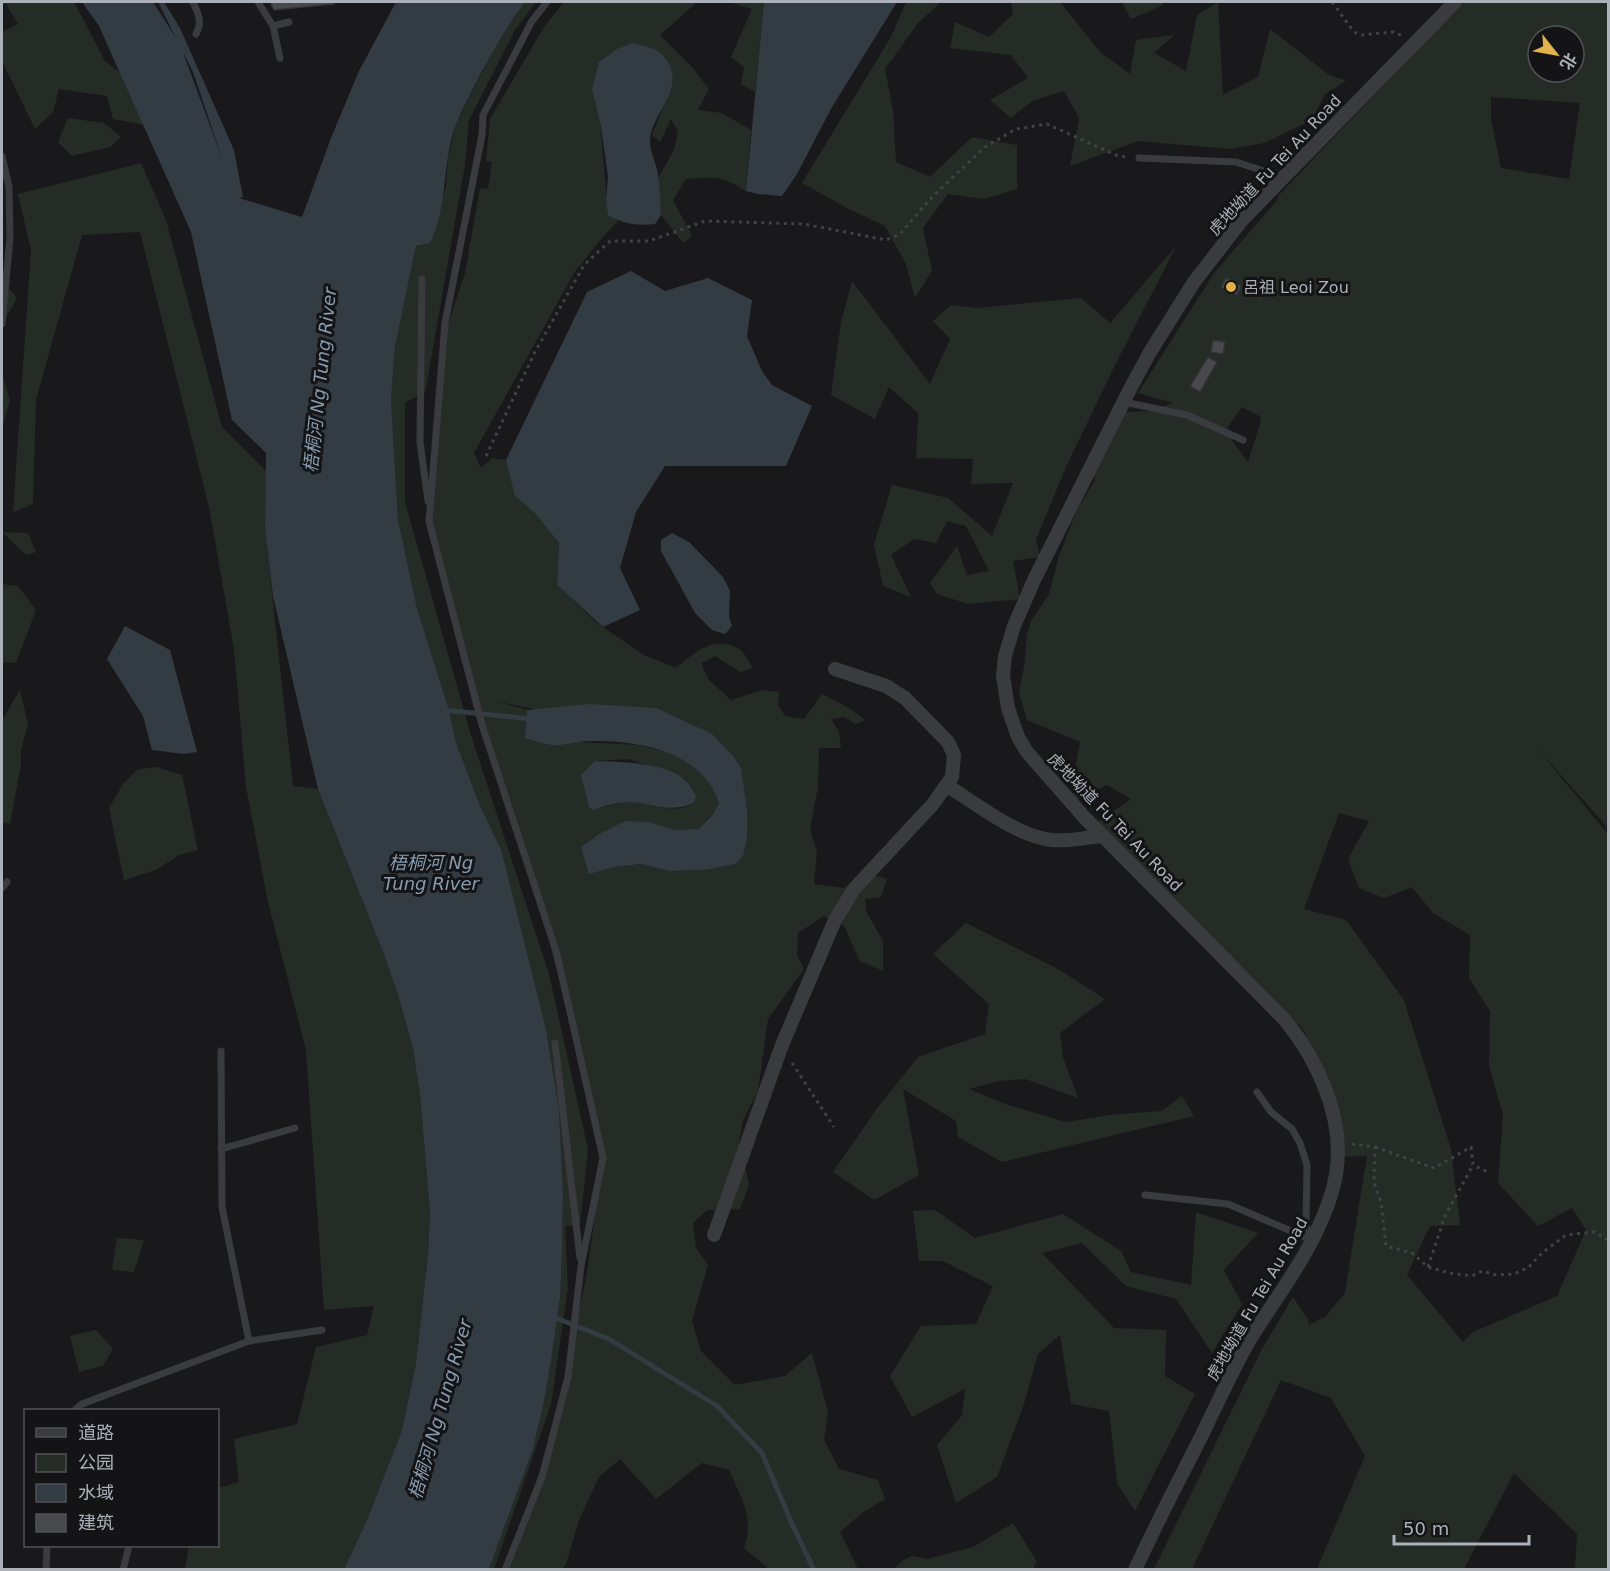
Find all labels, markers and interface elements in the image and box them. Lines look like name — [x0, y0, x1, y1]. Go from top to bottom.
north arrow — [1526, 24, 1586, 84]
text: 北 — [1556, 50, 1581, 73]
street label: 虎地坳道 Fu Tei Au Road — [1205, 91, 1345, 239]
place label: 呂祖 Leoi Zou — [1243, 278, 1349, 297]
marker: 呂祖 Leoi Zou — [1224, 280, 1238, 294]
water label: 梧桐河 Ng Tung River — [300, 285, 340, 474]
street label: 虎地坳道 Fu Tei Au Road — [1044, 749, 1186, 895]
water label: 梧桐河 Ng Tung River — [383, 852, 480, 894]
street label: 虎地坳道 Fu Tei Au Road — [1202, 1214, 1312, 1384]
water label: 梧桐河 Ng Tung River — [404, 1315, 476, 1501]
legend — [24, 1409, 219, 1547]
text: 道路 — [78, 1422, 114, 1443]
text: 公园 — [78, 1452, 114, 1473]
text: 水域 — [78, 1482, 114, 1503]
scale bar — [1394, 1508, 1529, 1546]
text: 建筑 — [78, 1512, 114, 1533]
text: 50 m — [1403, 1518, 1449, 1539]

